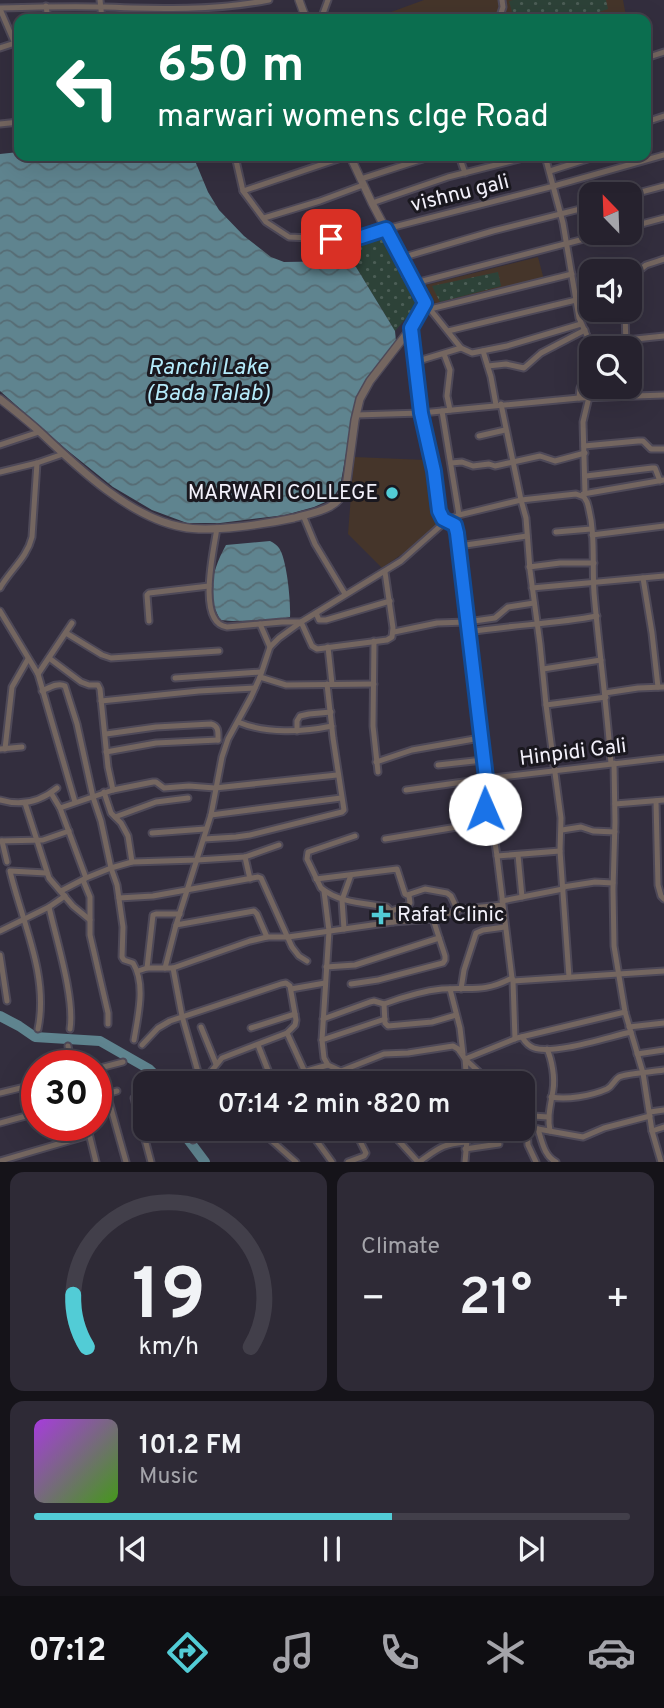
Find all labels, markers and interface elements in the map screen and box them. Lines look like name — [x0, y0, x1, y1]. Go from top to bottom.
text: 650 m — [157, 37, 304, 99]
icon: left — [42, 42, 133, 133]
text: marwari womens clge Road — [157, 98, 549, 138]
street label: vishnu gali — [408, 169, 512, 219]
north arrow — [579, 182, 642, 245]
map controls — [579, 182, 642, 399]
pin — [301, 209, 361, 269]
icon: arrive — [312, 220, 350, 258]
button: sound — [579, 259, 642, 322]
button: search — [579, 336, 642, 399]
water label: Ranchi Lake (Bada Talab) — [146, 354, 270, 409]
place label: MARWARI COLLEGE — [188, 480, 378, 507]
marker: MARWARI COLLEGE — [384, 485, 400, 501]
street label: Hinpidi Gali — [518, 733, 628, 773]
position arrow — [448, 772, 522, 846]
place label: Rafat Clinic — [397, 902, 504, 929]
marker: Rafat Clinic — [371, 905, 391, 925]
speed limit sign: 30 — [21, 1050, 112, 1141]
text: 07:14 · 2 min · 820 m — [218, 1089, 450, 1122]
text: Climate — [361, 1233, 440, 1262]
text: 19 — [132, 1254, 205, 1346]
text: 21° — [459, 1267, 532, 1333]
text: − — [361, 1276, 386, 1325]
text: + — [605, 1276, 630, 1325]
text: km/h — [138, 1332, 199, 1364]
text: 101.2 FM — [139, 1430, 242, 1463]
text: Music — [139, 1463, 199, 1492]
icon: previous — [114, 1530, 152, 1568]
icon: pause — [313, 1530, 351, 1568]
icon: next — [512, 1530, 550, 1568]
icon: directions — [163, 1628, 212, 1677]
icon: music — [269, 1628, 318, 1677]
icon: phone — [375, 1628, 424, 1677]
icon: climate — [481, 1628, 530, 1677]
icon: car — [587, 1628, 636, 1677]
text: 07:12 — [28, 1632, 106, 1672]

